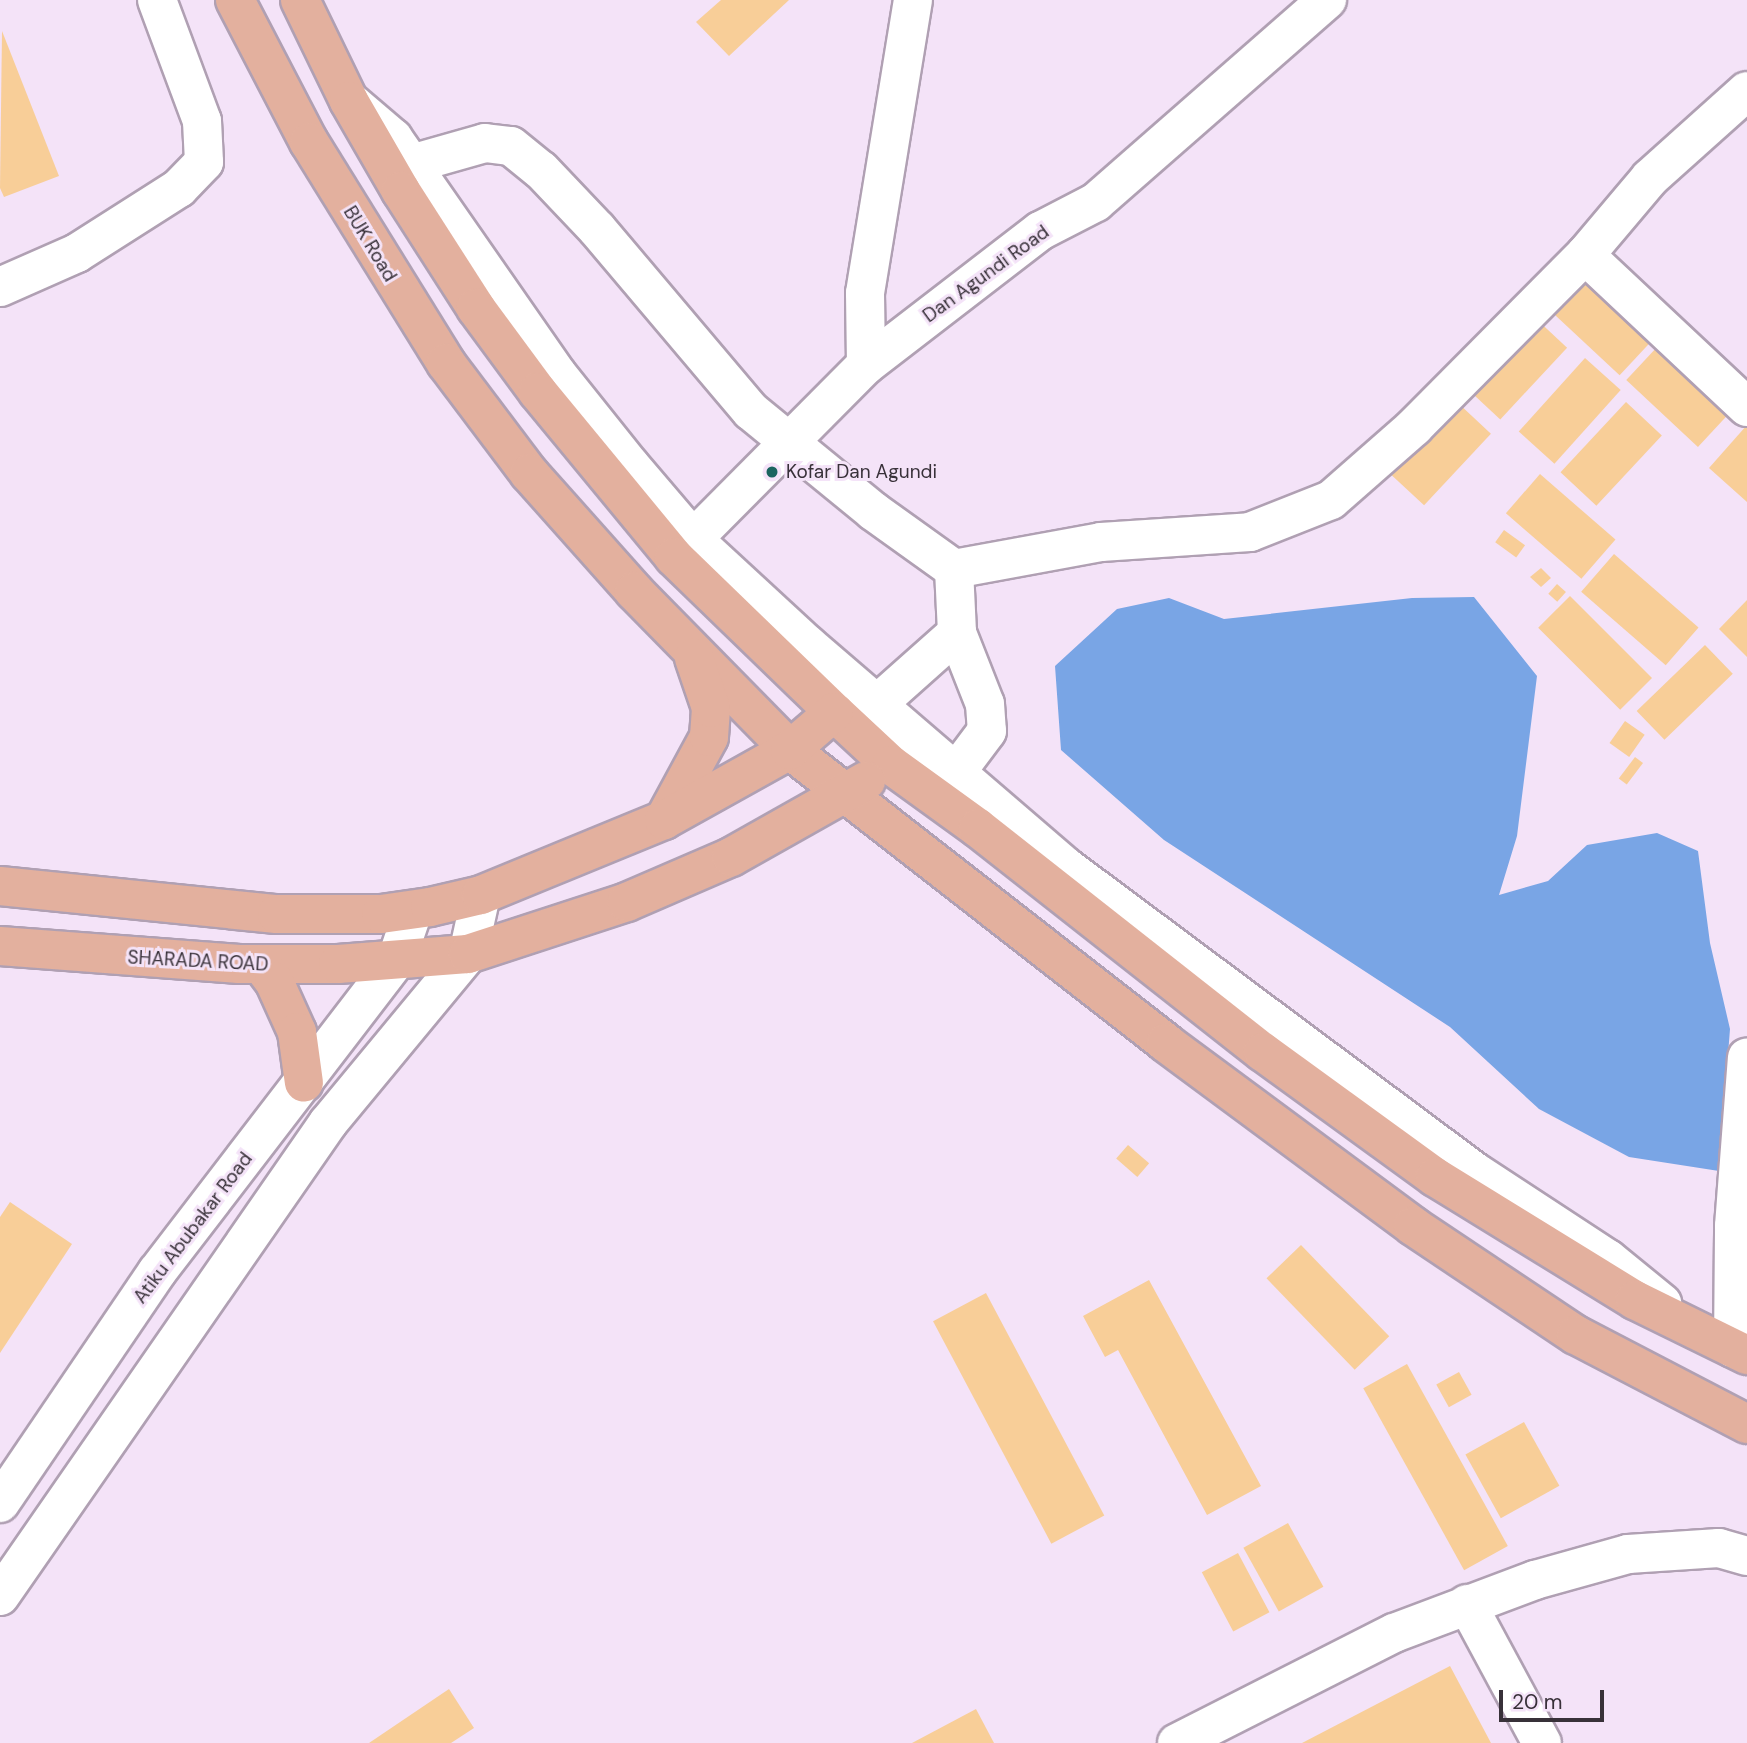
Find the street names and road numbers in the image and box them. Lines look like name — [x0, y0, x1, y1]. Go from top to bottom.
street label: BUK Road — [339, 202, 401, 286]
street label: Dan Agundi Road — [919, 221, 1053, 327]
street label: SHARADA ROAD — [127, 946, 269, 976]
street label: Atiku Abubakar Road — [129, 1148, 257, 1308]

